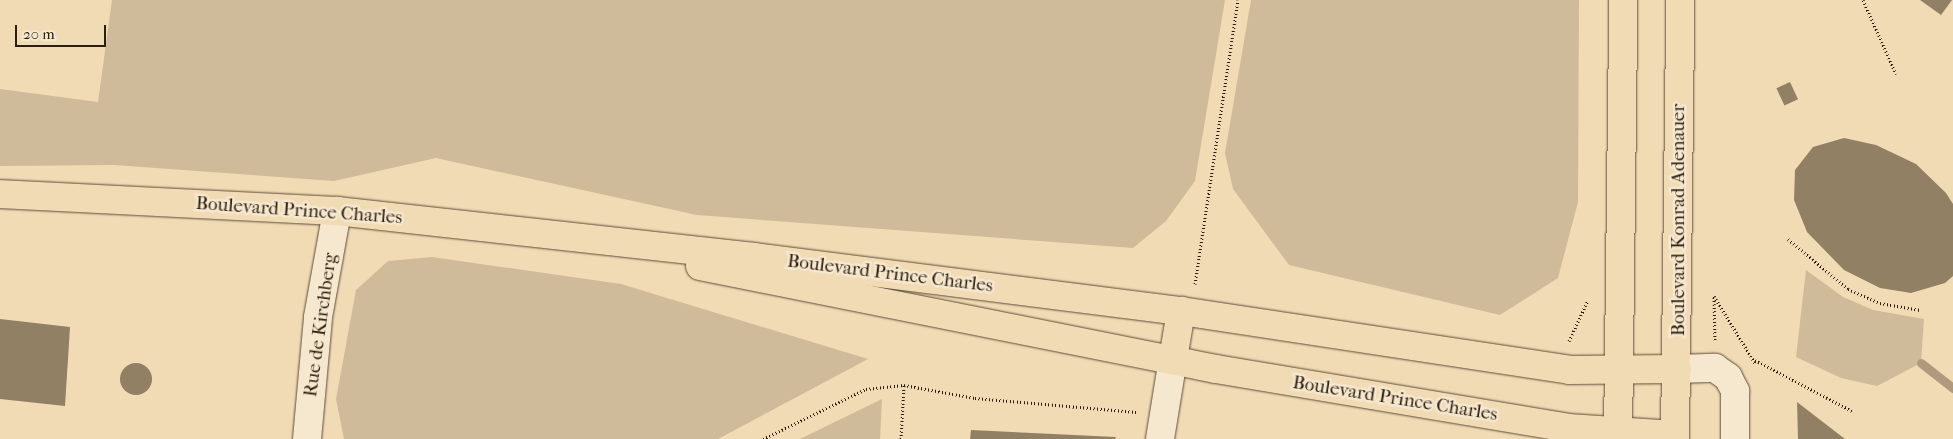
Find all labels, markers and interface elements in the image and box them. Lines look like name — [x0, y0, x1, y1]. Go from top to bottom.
scale bar — [18, 15, 109, 47]
text: 20 m — [23, 25, 55, 43]
street label: Boulevard Konrad Adenauer — [1668, 104, 1690, 336]
street label: Boulevard Prince Charles — [195, 192, 403, 230]
street label: Boulevard Prince Charles — [786, 250, 994, 298]
street label: Rue de Kirchberg — [300, 251, 342, 399]
street label: Boulevard Prince Charles — [1291, 372, 1499, 426]

